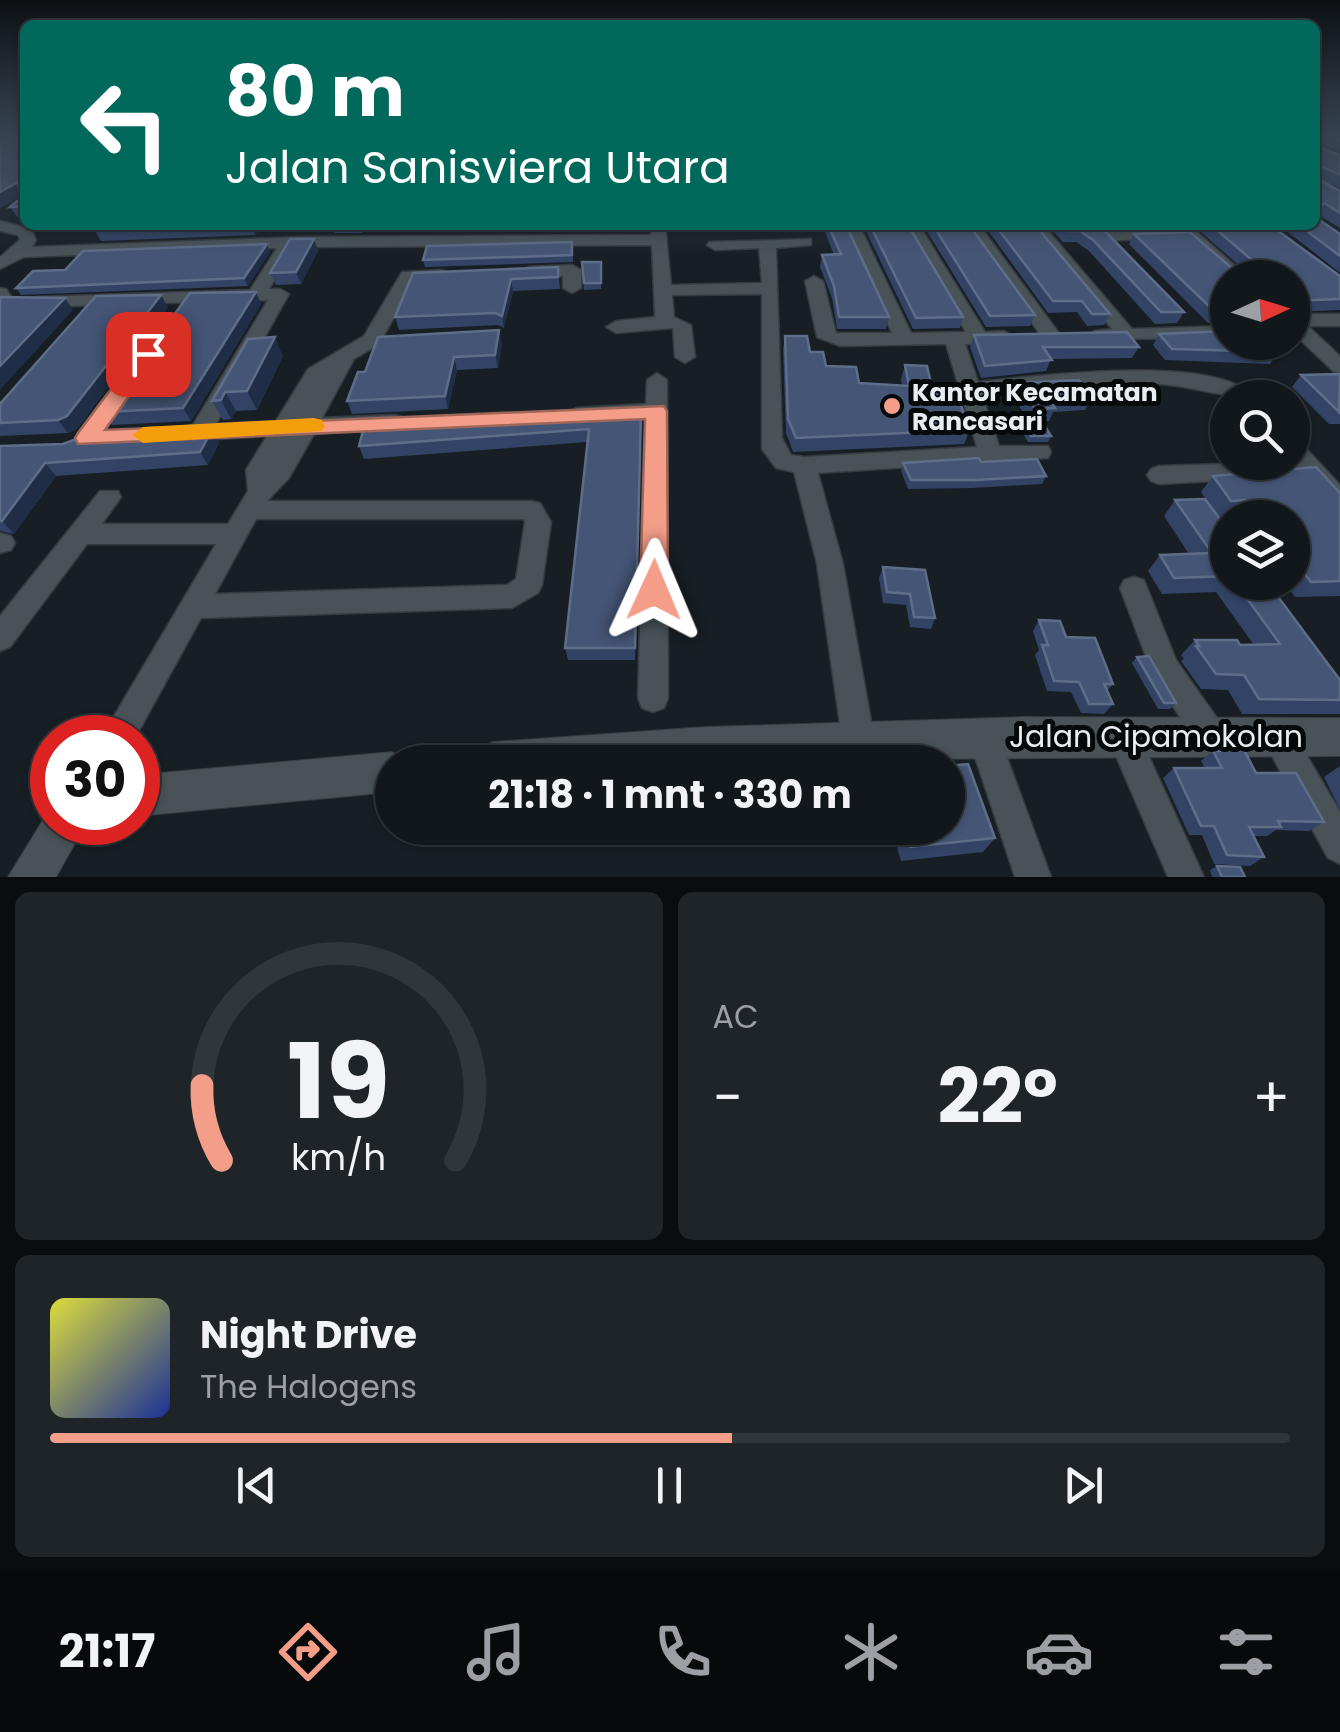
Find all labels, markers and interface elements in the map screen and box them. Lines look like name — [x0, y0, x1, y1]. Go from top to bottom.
text: 80 m — [225, 42, 405, 141]
icon: left — [60, 60, 190, 190]
text: Jalan Sanisviera Utara — [225, 136, 730, 199]
north arrow — [1210, 260, 1310, 360]
map controls — [1210, 260, 1310, 600]
pin — [106, 312, 191, 397]
icon: arrive — [121, 327, 176, 382]
place label: Kantor Kecamatan Rancasari — [912, 375, 1158, 439]
button: search — [1210, 380, 1310, 480]
marker: Kantor Kecamatan Rancasari — [881, 395, 903, 417]
button: layers — [1210, 500, 1310, 600]
position arrow — [602, 538, 706, 642]
speed limit sign: 30 — [30, 715, 160, 845]
street label: Jalan Cipamokolan — [1009, 715, 1303, 758]
text: 21:18 · 1 mnt · 330 m — [488, 768, 852, 821]
text: AC — [713, 994, 759, 1039]
text: 19 — [287, 1009, 390, 1154]
text: 22° — [937, 1044, 1058, 1149]
text: − — [713, 1059, 743, 1136]
text: + — [1252, 1059, 1290, 1136]
text: km/h — [291, 1132, 386, 1183]
text: Night Drive — [200, 1308, 417, 1361]
text: The Halogens — [200, 1364, 417, 1409]
icon: previous — [229, 1458, 284, 1513]
icon: pause — [642, 1458, 697, 1513]
icon: next — [1056, 1458, 1111, 1513]
icon: directions — [273, 1617, 343, 1687]
icon: music — [461, 1617, 531, 1687]
icon: phone — [648, 1617, 718, 1687]
icon: climate — [836, 1617, 906, 1687]
icon: car — [1024, 1617, 1094, 1687]
icon: filters — [1211, 1617, 1281, 1687]
text: 21:17 — [59, 1620, 155, 1683]

